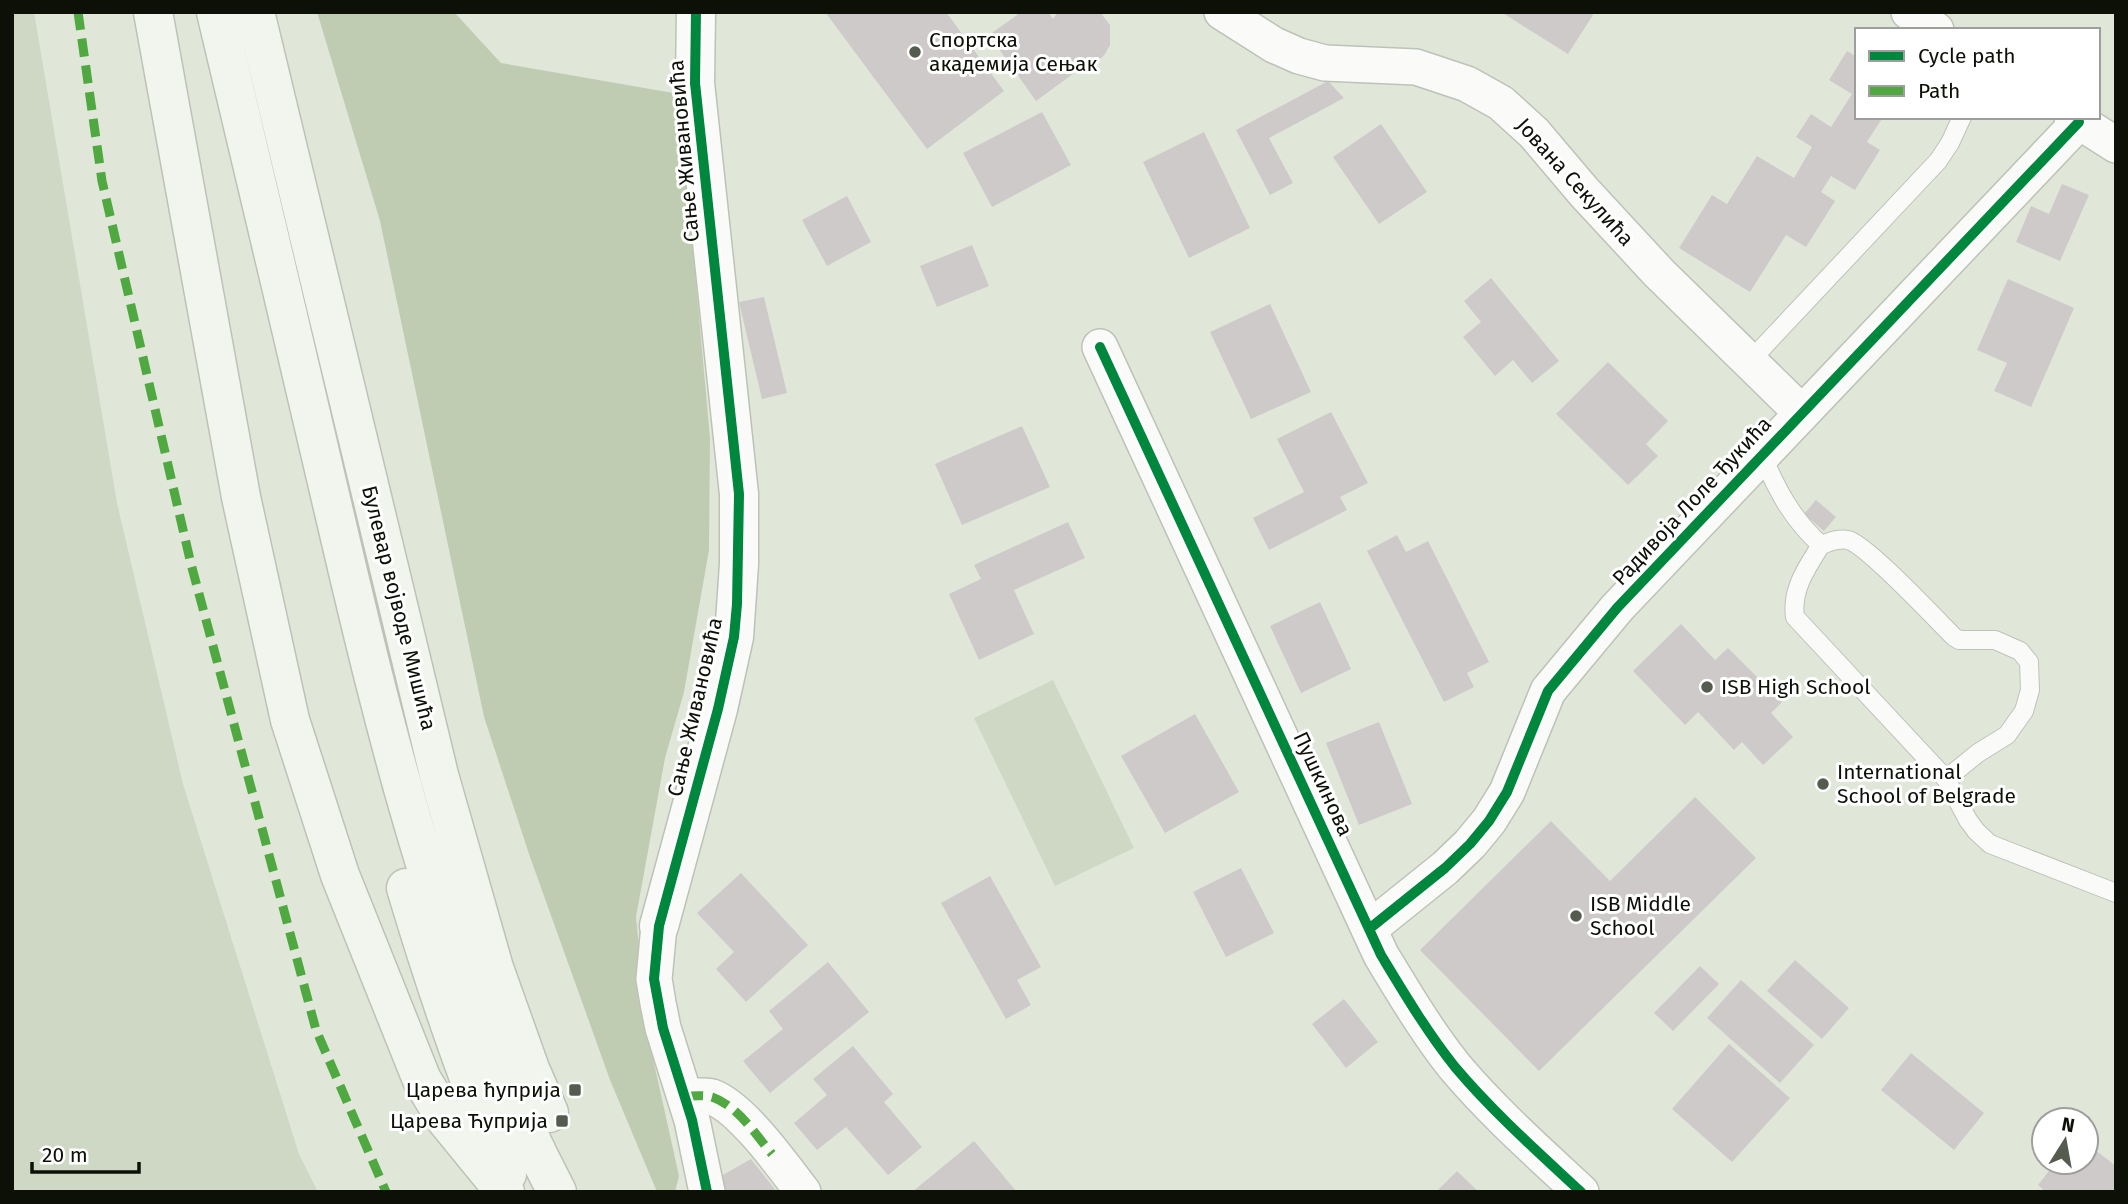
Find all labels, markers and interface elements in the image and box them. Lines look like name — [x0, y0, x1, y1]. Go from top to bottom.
place label: Спортска академија Сењак — [929, 27, 1097, 77]
legend — [1855, 28, 2100, 119]
text: Cycle path — [1918, 43, 2016, 69]
marker: Спортска академија Сењак — [907, 44, 923, 60]
street label: Сање Живановића — [663, 59, 705, 243]
text: Path — [1918, 78, 1960, 104]
street label: Јована Секулића — [1511, 113, 1639, 251]
street label: Радивоја Лоле Ђукића — [1607, 411, 1777, 591]
street label: Булевар војводе Мишића — [356, 483, 442, 733]
street label: Сање Живановића — [662, 615, 728, 799]
place label: ISB High School — [1721, 674, 1870, 700]
marker: ISB High School — [1699, 679, 1715, 695]
street label: Пушкинова — [1287, 728, 1359, 840]
place label: International School of Belgrade — [1837, 759, 2016, 809]
marker: International School of Belgrade — [1815, 776, 1831, 792]
place label: ISB Middle School — [1590, 891, 1691, 941]
marker: ISB Middle School — [1568, 908, 1584, 924]
place label: Царева ћуприја — [406, 1077, 561, 1103]
marker: Царева ћуприја — [567, 1082, 583, 1098]
north arrow — [2030, 1106, 2100, 1176]
place label: Царева Ћуприја — [390, 1108, 548, 1134]
text: N — [2060, 1112, 2077, 1137]
marker: Царева Ћуприја — [554, 1113, 570, 1129]
scale bar — [32, 1130, 138, 1174]
text: 20 m — [42, 1142, 88, 1168]

